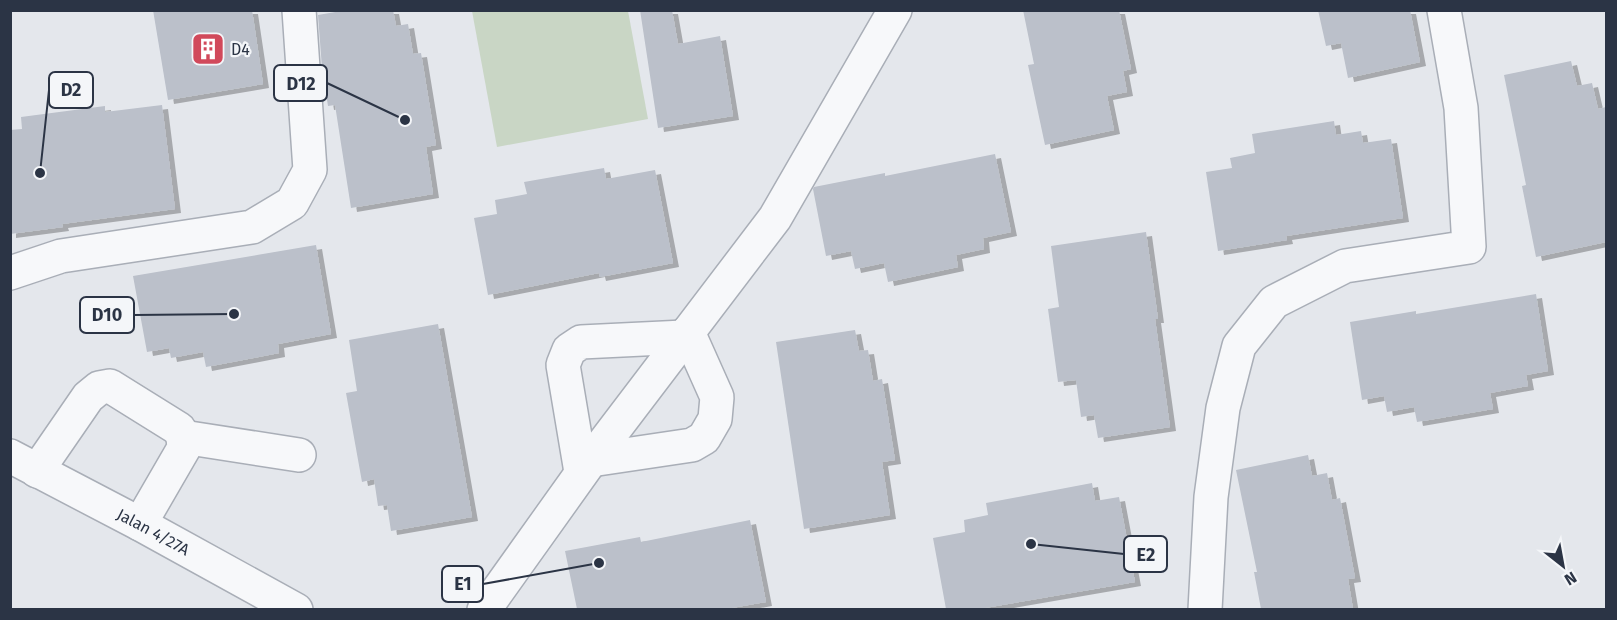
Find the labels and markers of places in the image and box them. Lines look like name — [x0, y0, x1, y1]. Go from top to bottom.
building icon: D4 — [190, 31, 226, 67]
place label: D4 — [231, 40, 250, 59]
callout: D12 — [274, 65, 327, 101]
callout: D2 — [49, 72, 93, 108]
callout: D10 — [80, 297, 134, 333]
callout: E2 — [1124, 536, 1167, 572]
callout: E1 — [442, 566, 483, 602]

